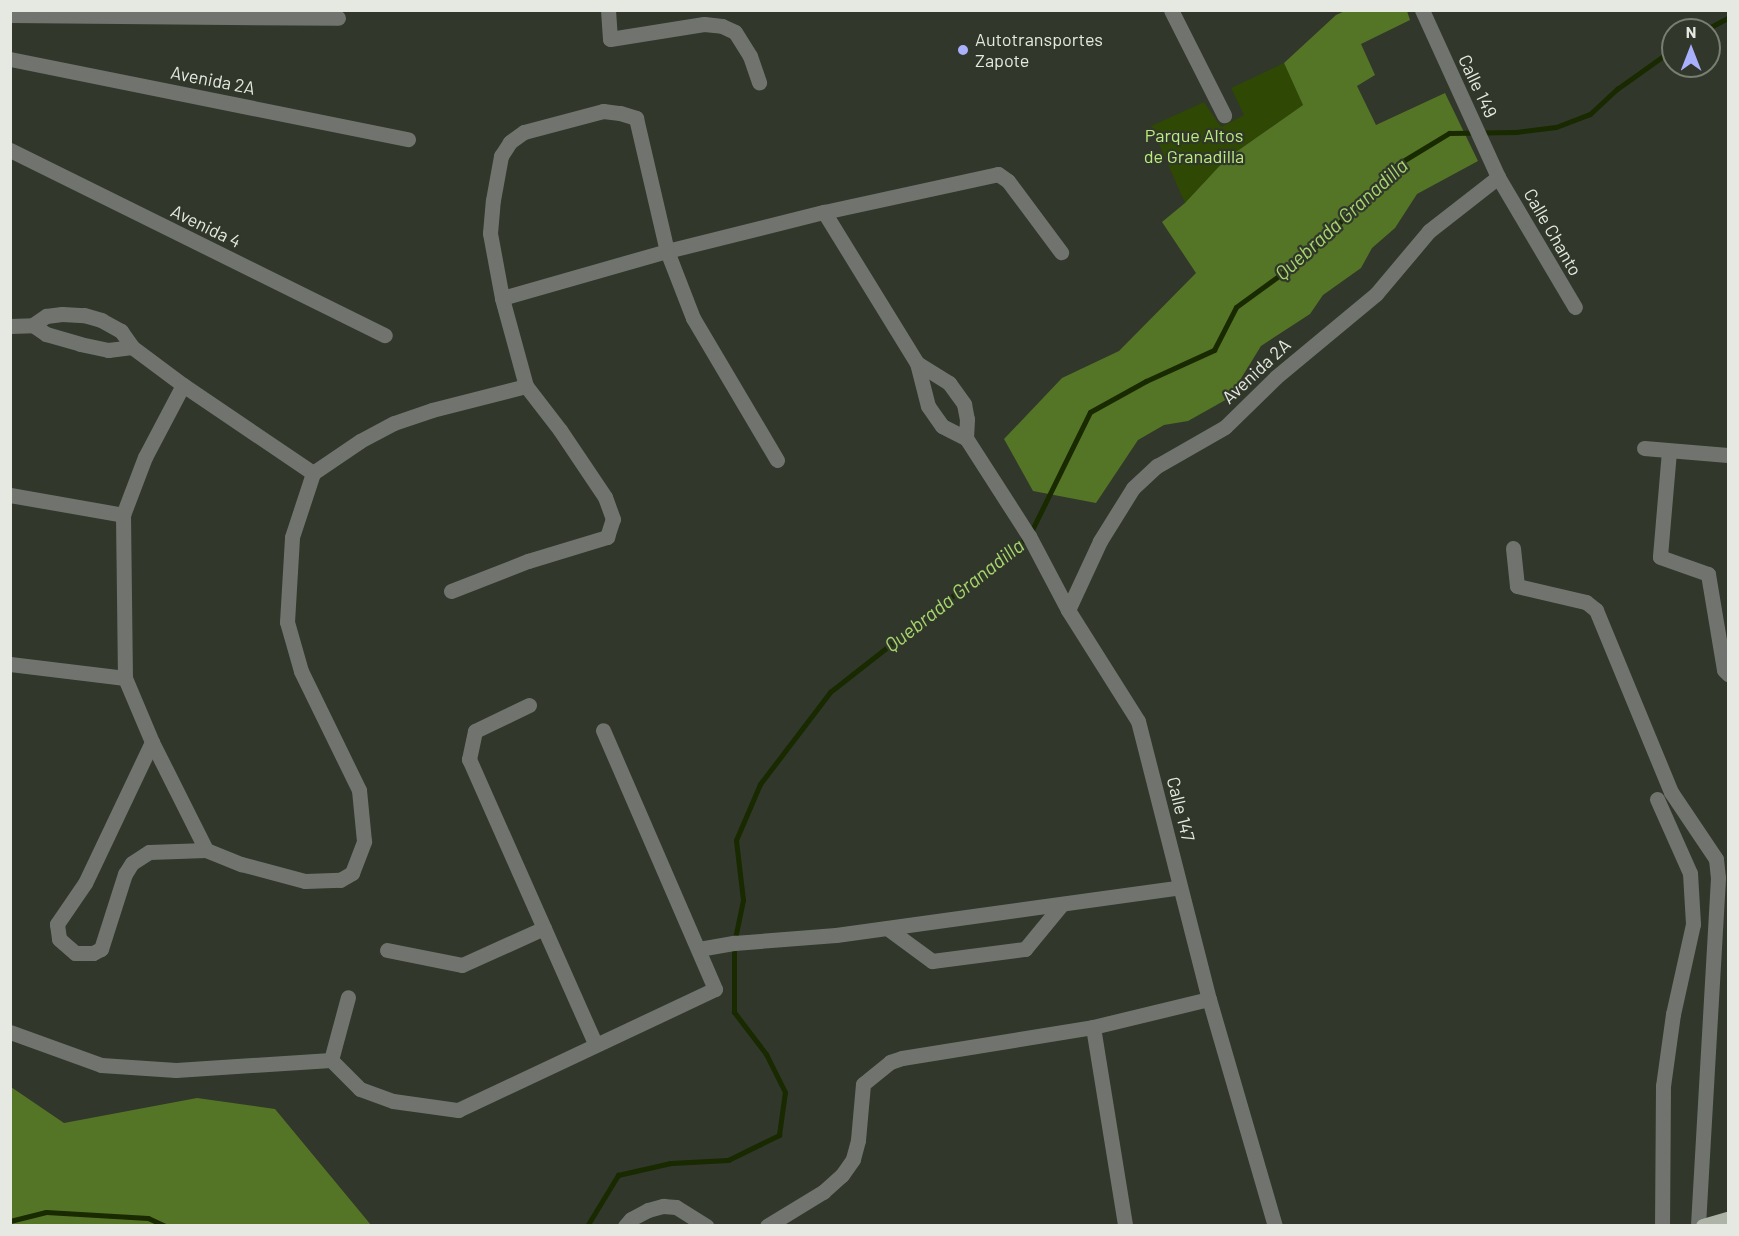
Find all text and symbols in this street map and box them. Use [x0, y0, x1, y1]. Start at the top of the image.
north arrow [1661, 18, 1721, 78]
text: N [1686, 22, 1696, 41]
place label: Autotransportes Zapote [975, 29, 1103, 72]
marker: Autotransportes Zapote [956, 43, 970, 57]
street label: Calle 149 [1454, 51, 1502, 121]
street label: Avenida 2A [169, 61, 257, 99]
park label: Parque Altos de Granadilla [1144, 125, 1244, 168]
water label: Quebrada Granadilla [1270, 153, 1412, 285]
street label: Calle Chanto [1519, 185, 1587, 279]
street label: Avenida 4 [168, 200, 244, 252]
street label: Avenida 2A [1217, 334, 1295, 408]
water label: Quebrada Granadilla [880, 533, 1028, 657]
street label: Calle 147 [1163, 775, 1199, 843]

